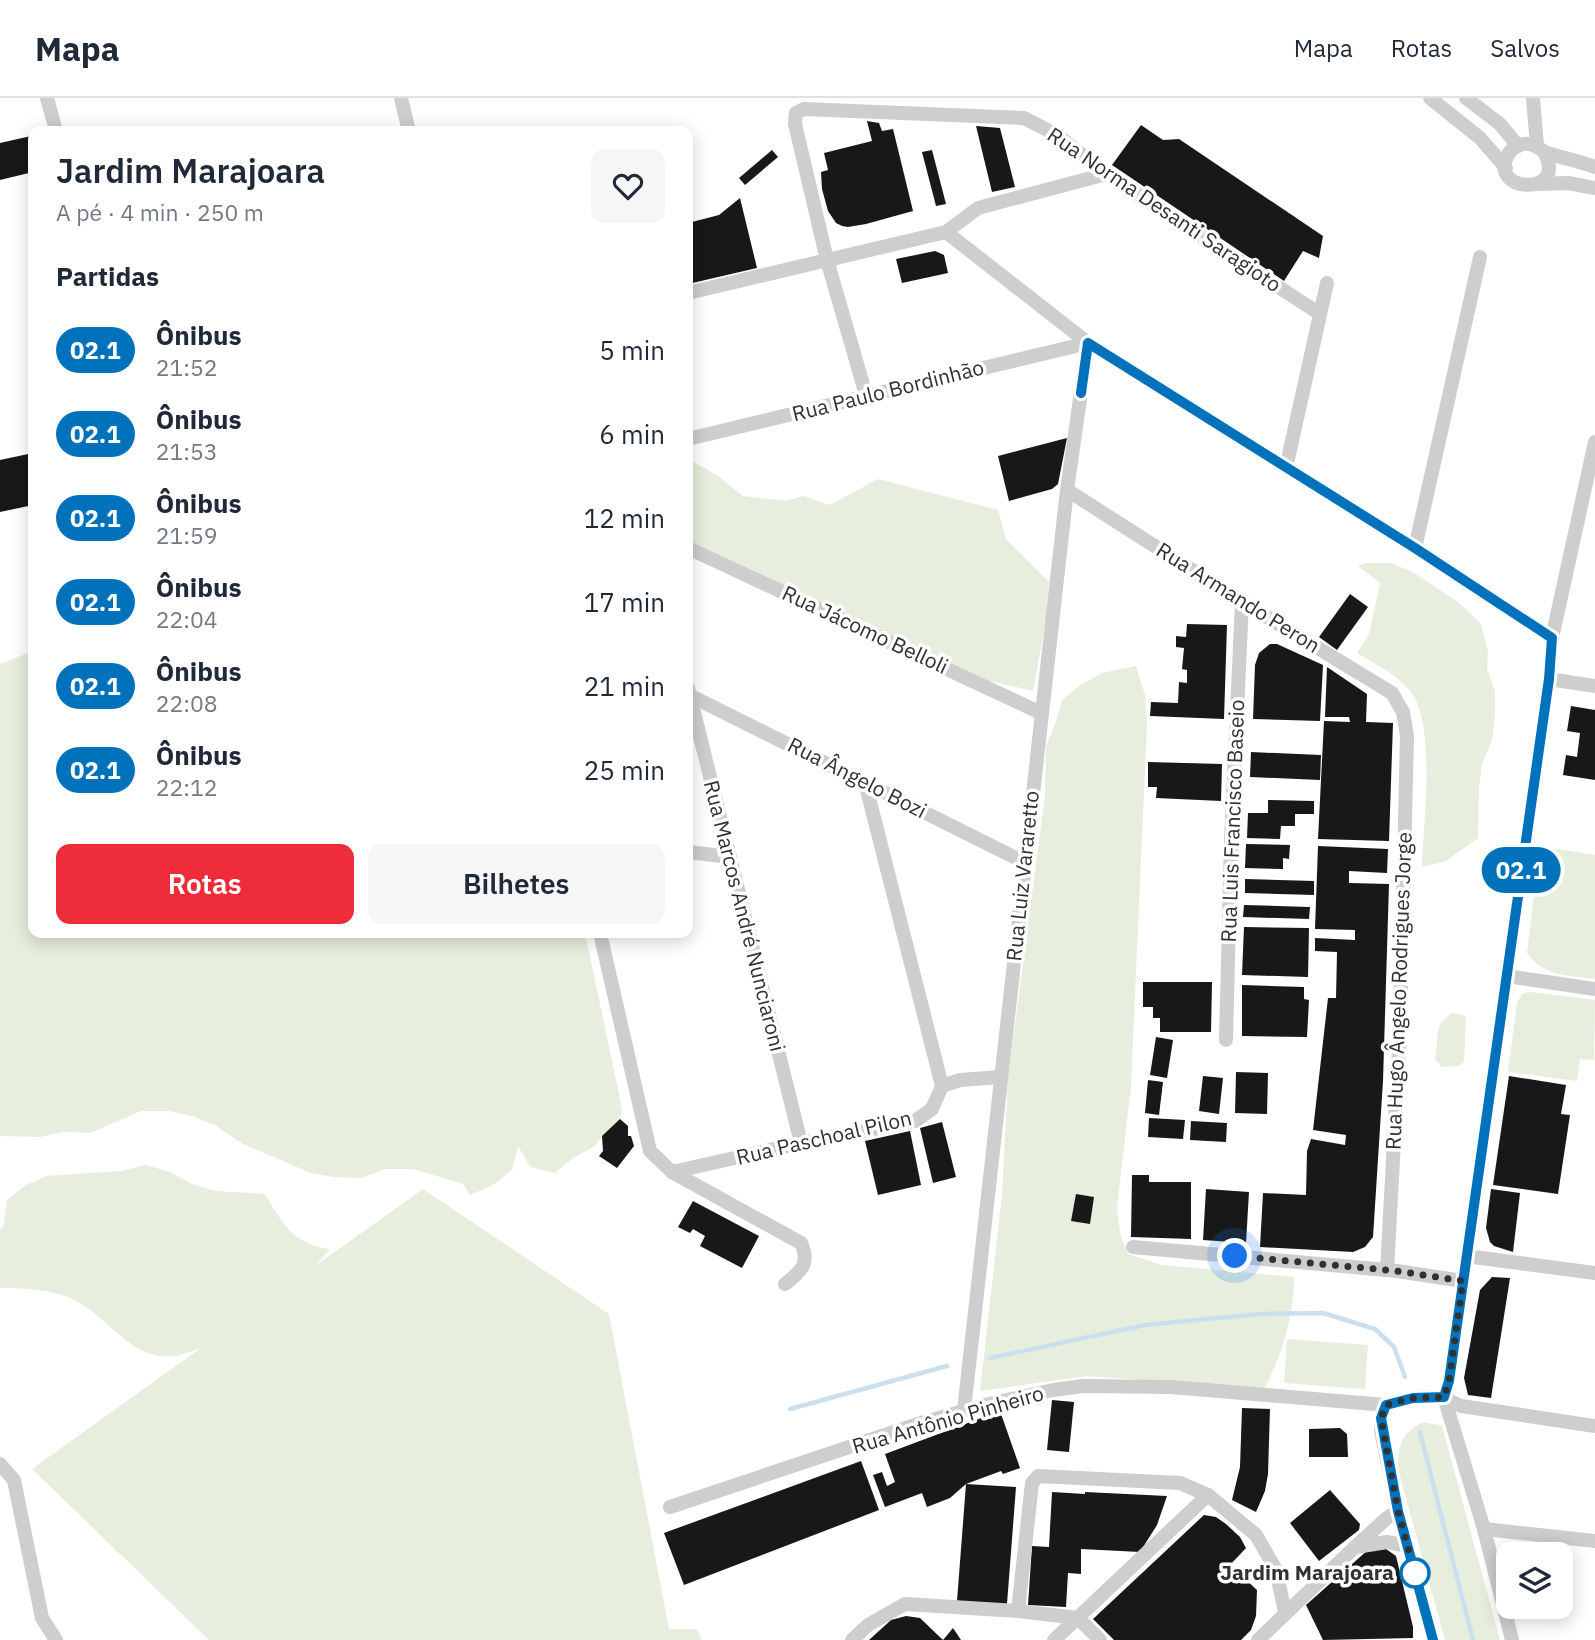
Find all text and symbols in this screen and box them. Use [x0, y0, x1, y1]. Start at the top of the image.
text: Mapa [35, 27, 120, 70]
text: Mapa [1294, 32, 1353, 64]
text: Rotas [1391, 32, 1452, 64]
text: Salvos [1490, 32, 1560, 64]
street label: Rua Norma Desanti Saragioto [1042, 120, 1287, 298]
text: Jardim Marajoara [56, 149, 325, 192]
button: heart [591, 149, 665, 223]
text: A pé · 4 min · 250 m [56, 197, 264, 227]
text: Partidas [56, 259, 159, 293]
text: Ônibus [156, 318, 242, 352]
text: 5 min [599, 333, 665, 367]
text: 02.1 [70, 334, 121, 366]
text: 21:52 [156, 352, 218, 382]
street label: Rua Paulo Bordinhão [789, 353, 987, 427]
text: Ônibus [156, 402, 242, 436]
text: 6 min [599, 417, 665, 451]
text: 02.1 [70, 418, 121, 450]
text: 21:53 [156, 436, 218, 466]
text: Ônibus [156, 486, 242, 520]
text: 12 min [584, 501, 665, 535]
text: 02.1 [70, 502, 121, 534]
text: 21:59 [156, 520, 218, 550]
street label: Rua Armando Peron [1151, 535, 1326, 659]
text: Ônibus [156, 570, 242, 604]
street label: Rua Jácomo Belloli [778, 578, 953, 680]
text: 17 min [584, 585, 665, 619]
text: 02.1 [70, 586, 121, 618]
text: 22:04 [156, 604, 218, 634]
text: Ônibus [156, 654, 242, 688]
text: 21 min [584, 669, 665, 703]
text: 02.1 [70, 670, 121, 702]
text: 22:08 [156, 688, 218, 718]
street label: Rua Luis Francisco Baseio [1214, 699, 1250, 943]
street label: Rua Ângelo Bozi [783, 730, 932, 824]
text: Ônibus [156, 738, 242, 772]
text: 25 min [584, 753, 665, 787]
text: 02.1 [70, 754, 121, 786]
text: 22:12 [156, 772, 218, 802]
street label: Rua Marcos André Nunciaroni [698, 777, 792, 1054]
street label: Rua Luiz Vararetto [999, 789, 1045, 963]
street label: Rua Hugo Ângelo Rodrigues Jorge [1378, 831, 1418, 1150]
button: Rotas [56, 844, 354, 924]
button: Bilhetes [368, 844, 665, 924]
line badge: 02.1 [1472, 847, 1570, 893]
text: 02.1 [1496, 854, 1546, 886]
street label: Rua Paschoal Pilon [733, 1103, 914, 1171]
your location [1217, 1238, 1252, 1273]
street label: Rua Antônio Pinheiro [849, 1378, 1047, 1460]
map controls [1496, 1542, 1573, 1619]
button: layers [1496, 1542, 1573, 1619]
place label: Jardim Marajoara [1220, 1558, 1394, 1586]
marker: Jardim Marajoara [1400, 1558, 1430, 1588]

